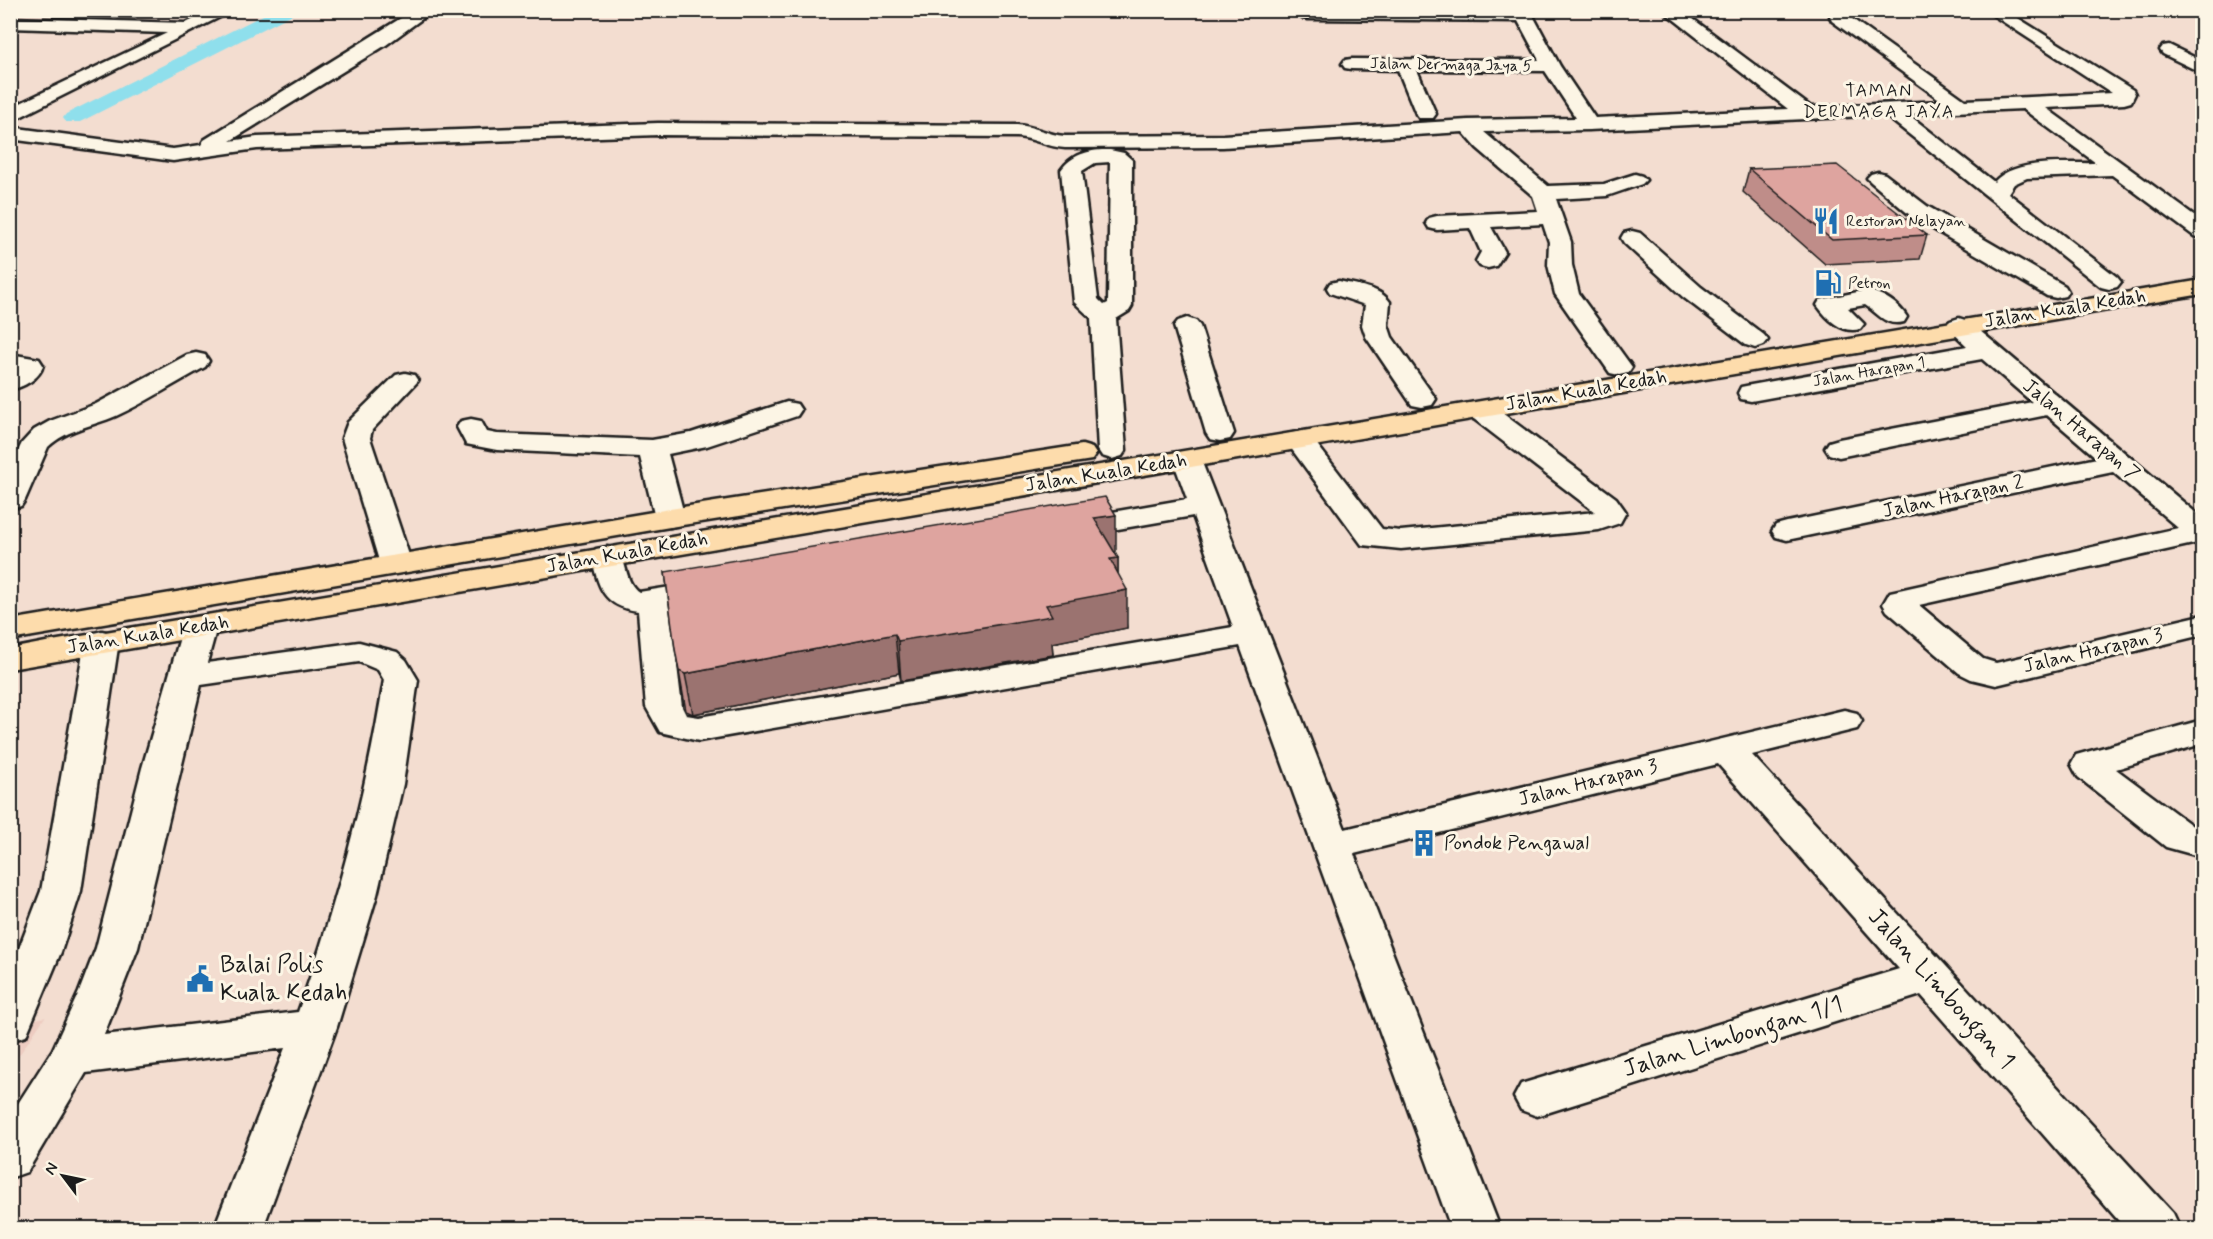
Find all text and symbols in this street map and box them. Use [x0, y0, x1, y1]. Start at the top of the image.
street label: Jalan Dermaga Jaya 5 [1370, 53, 1532, 77]
district label: TAMAN DERMAGA JAYA [1803, 79, 1955, 124]
restaurant icon: Restoran Nelayan [1811, 206, 1841, 236]
place label: Restoran Nelayan [1846, 211, 1966, 232]
fuel station icon: Petron [1813, 268, 1843, 298]
place label: Petron [1848, 273, 1891, 294]
street label: Jalan Kuala Kedah [1982, 283, 2148, 335]
street label: Jalan Harapan 1 [1811, 352, 1927, 392]
street label: Jalan Kuala Kedah [1503, 363, 1669, 419]
street label: Jalan Harapan 7 [2017, 373, 2145, 487]
street label: Jalan Kuala Kedah [1023, 447, 1189, 499]
street label: Jalan Harapan 2 [1880, 469, 2026, 525]
street label: Jalan Kuala Kedah [544, 525, 710, 581]
street label: Jalan Kuala Kedah [65, 609, 231, 661]
street label: Jalan Harapan 3 [2020, 622, 2166, 680]
street label: Jalan Harapan 3 [1516, 753, 1660, 813]
building icon: Pondok Pengawal [1409, 828, 1439, 858]
place label: Pondok Pengawal [1444, 830, 1589, 857]
street label: Jalan Limbongan 1 [1858, 902, 2022, 1078]
place label: Balai Polis Kuala Kedah [220, 950, 347, 1009]
public building icon: Balai Polis Kuala Kedah [185, 964, 215, 994]
street label: Jalan Limbongan 1/1 [1620, 989, 1847, 1088]
north arrow [33, 1146, 93, 1206]
text: N [40, 1159, 63, 1179]

